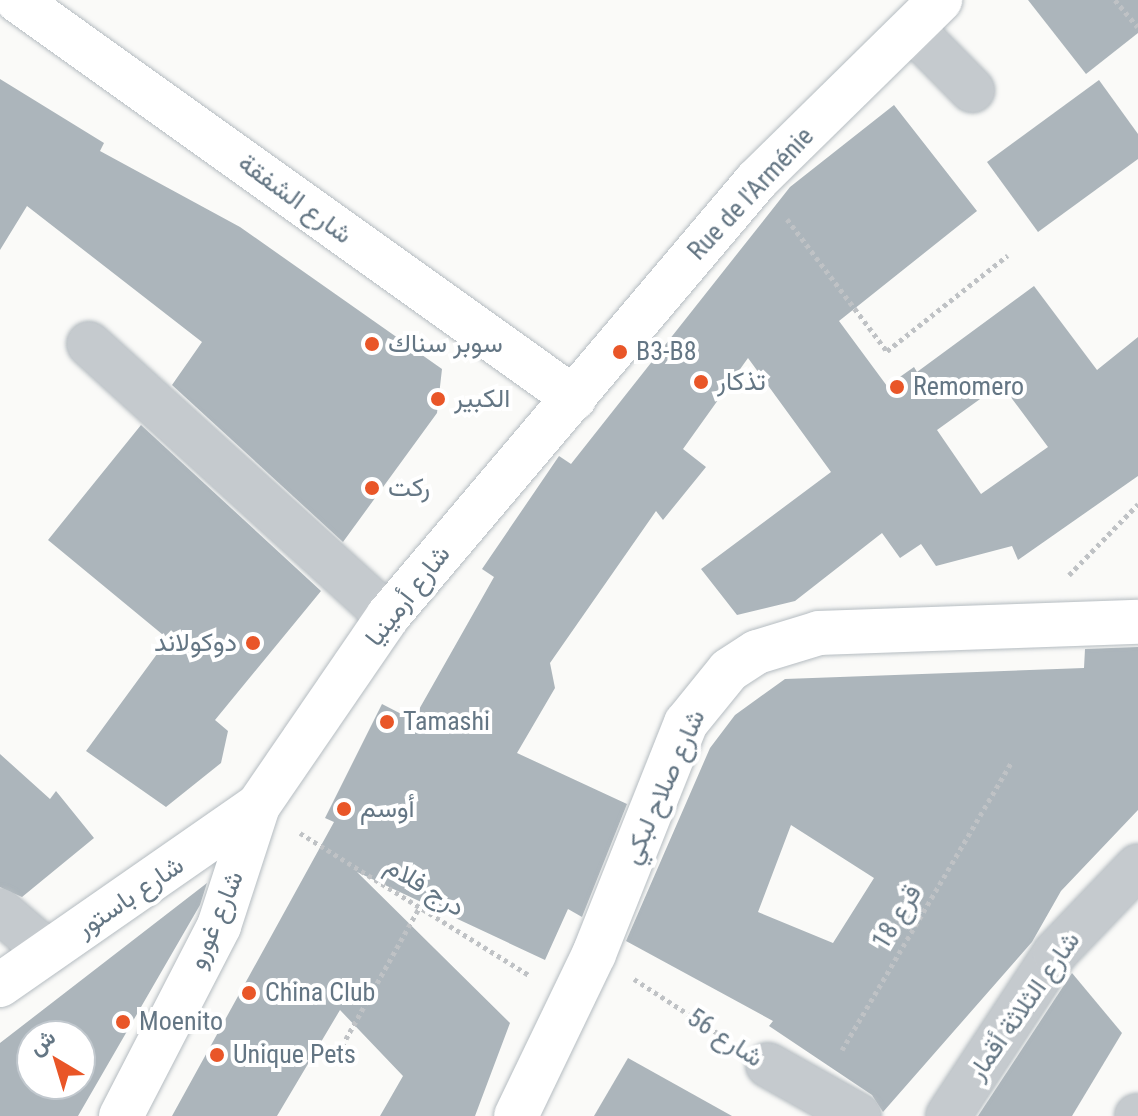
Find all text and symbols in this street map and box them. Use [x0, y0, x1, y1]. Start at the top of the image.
street label: Rue de l'Arménie [682, 121, 820, 267]
street label: شارع الشفقة [232, 147, 358, 251]
place label: سوبر سناك [388, 328, 503, 360]
marker: سوبر سناك [363, 335, 381, 353]
place label: B3-B8 [636, 336, 697, 368]
marker: B3-B8 [611, 343, 629, 361]
place label: تذكار [717, 366, 766, 398]
place label: Remomero [913, 371, 1024, 403]
marker: تذكار [692, 373, 710, 391]
marker: Remomero [888, 378, 906, 396]
place label: الكبير [454, 383, 510, 415]
marker: الكبير [429, 390, 447, 408]
place label: ركت [388, 472, 430, 504]
marker: ركت [363, 479, 381, 497]
street label: شارع أرمينيا [359, 539, 457, 653]
place label: دوكولاند [154, 627, 237, 659]
marker: دوكولاند [244, 634, 262, 652]
street label: شارع صلاح لبكي [616, 705, 712, 869]
place label: Tamashi [403, 706, 490, 738]
marker: Tamashi [378, 713, 396, 731]
place label: أوسم [360, 793, 415, 825]
marker: أوسم [335, 800, 353, 818]
street label: شارع باستور [70, 850, 190, 944]
street label: درج فلام [380, 851, 470, 923]
street label: شارع غورو [181, 866, 251, 974]
street label: قرع 18 [866, 879, 928, 955]
street label: شارع الثلاثة أقمار [961, 926, 1087, 1086]
place label: China Club [265, 977, 375, 1009]
marker: China Club [240, 984, 258, 1002]
street label: شارع 56 [681, 1002, 769, 1074]
place label: Moenito [139, 1006, 223, 1038]
marker: Moenito [114, 1013, 132, 1031]
north arrow [16, 1020, 96, 1100]
text: ش [24, 1024, 60, 1060]
place label: Unique Pets [233, 1039, 356, 1071]
marker: Unique Pets [208, 1046, 226, 1064]

